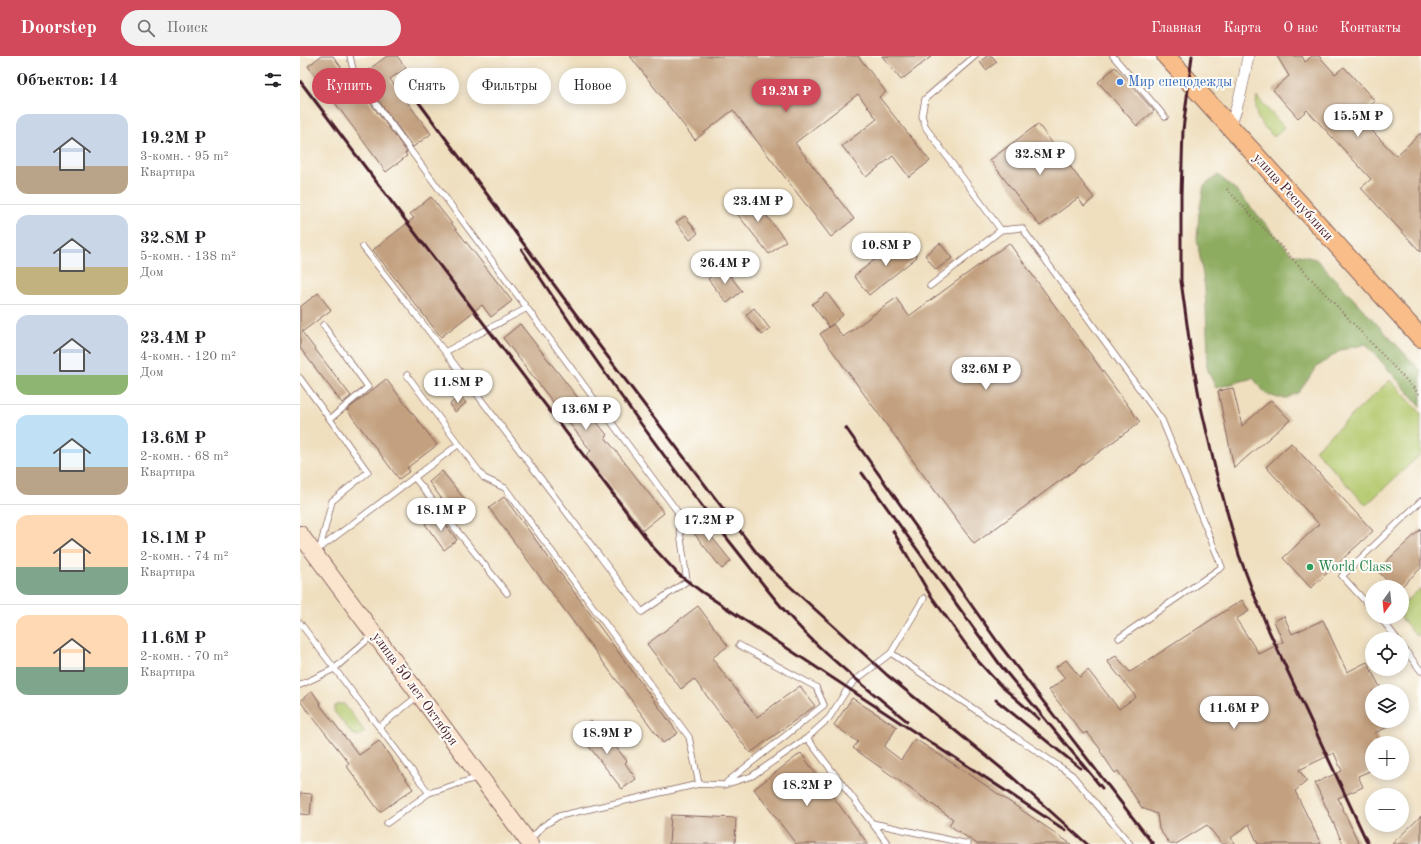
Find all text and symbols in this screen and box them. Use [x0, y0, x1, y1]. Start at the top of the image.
search box [121, 10, 401, 46]
icon: search [135, 17, 157, 39]
text: Doorstep [20, 19, 97, 38]
text: Поиск [167, 21, 208, 36]
text: Главная [1151, 21, 1201, 35]
text: Карта [1223, 21, 1261, 35]
text: О нас [1283, 21, 1318, 35]
text: Контакты [1340, 21, 1401, 35]
chip: Купить [312, 68, 386, 104]
chip: Снять [394, 68, 459, 104]
chip: Фильтры [467, 68, 551, 104]
chip: Новое [559, 68, 626, 104]
icon: filters [262, 69, 284, 91]
text: Объектов: 14 [16, 72, 118, 89]
place label: Мир спецодежды [1128, 75, 1232, 89]
marker: Мир спецодежды [1115, 77, 1125, 87]
pin: 19.2M ₽ [749, 79, 823, 113]
text: 19.2M ₽ [761, 85, 811, 98]
pin: 15.5M ₽ [1321, 104, 1395, 138]
text: 15.5M ₽ [1333, 110, 1383, 123]
icon: home [48, 130, 96, 178]
text: 19.2M ₽ [140, 130, 206, 147]
pin: 32.8M ₽ [1003, 142, 1077, 176]
text: 32.8M ₽ [1015, 148, 1065, 161]
text: 3-комн. · 95 m² [140, 150, 228, 163]
street label: улица Республики [1250, 151, 1336, 243]
text: Квартира [140, 166, 195, 179]
pin: 23.4M ₽ [721, 189, 795, 223]
text: 23.4M ₽ [733, 195, 783, 208]
text: 32.8M ₽ [140, 230, 206, 247]
icon: home [48, 231, 96, 279]
pin: 10.8M ₽ [849, 233, 923, 267]
text: 10.8M ₽ [861, 239, 911, 252]
text: 5-комн. · 138 m² [140, 250, 236, 263]
pin: 26.4M ₽ [688, 251, 762, 285]
text: 26.4M ₽ [700, 257, 750, 270]
text: Дом [140, 266, 164, 279]
text: 23.4M ₽ [140, 330, 206, 347]
icon: home [48, 331, 96, 379]
text: 4-комн. · 120 m² [140, 350, 236, 363]
pin: 32.6M ₽ [949, 357, 1023, 391]
text: 32.6M ₽ [961, 363, 1011, 376]
text: Дом [140, 366, 164, 379]
pin: 11.8M ₽ [421, 370, 495, 404]
text: 11.8M ₽ [433, 376, 483, 389]
pin: 13.6M ₽ [549, 397, 623, 431]
text: 13.6M ₽ [561, 403, 611, 416]
text: 13.6M ₽ [140, 430, 206, 447]
icon: home [48, 431, 96, 479]
text: 2-комн. · 68 m² [140, 450, 228, 463]
text: Квартира [140, 466, 195, 479]
pin: 18.1M ₽ [404, 498, 478, 532]
text: 18.1M ₽ [416, 504, 466, 517]
pin: 17.2M ₽ [672, 508, 746, 542]
text: 17.2M ₽ [684, 514, 734, 527]
text: 18.1M ₽ [140, 530, 206, 547]
icon: home [48, 531, 96, 579]
text: 2-комн. · 74 m² [140, 550, 228, 563]
place label: World Class [1318, 560, 1392, 574]
marker: World Class [1305, 562, 1315, 572]
text: Квартира [140, 566, 195, 579]
north arrow [1365, 580, 1409, 624]
map controls [1365, 580, 1409, 832]
text: 11.6M ₽ [140, 630, 206, 647]
street label: улица 50 лет Октября [369, 630, 461, 748]
icon: home [48, 631, 96, 679]
button: locate [1365, 632, 1409, 676]
text: 2-комн. · 70 m² [140, 650, 228, 663]
text: Квартира [140, 666, 195, 679]
button: layers [1365, 684, 1409, 728]
pin: 11.6M ₽ [1197, 696, 1271, 730]
text: 11.6M ₽ [1209, 702, 1259, 715]
pin: 18.9M ₽ [570, 721, 644, 755]
text: 18.9M ₽ [582, 727, 632, 740]
button: + [1365, 736, 1409, 780]
pin: 18.2M ₽ [770, 773, 844, 807]
text: 18.2M ₽ [782, 779, 832, 792]
button: − [1365, 788, 1409, 832]

